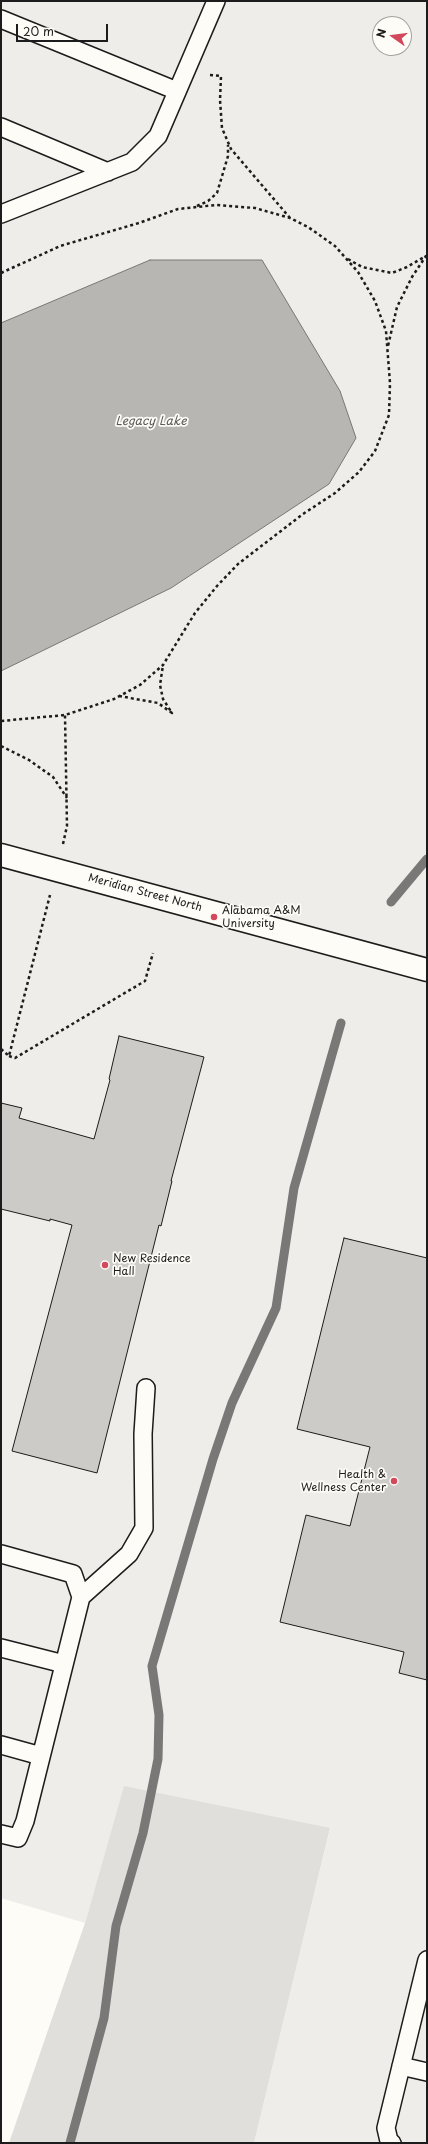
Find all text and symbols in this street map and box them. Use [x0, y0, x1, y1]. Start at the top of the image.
scale bar [18, 16, 110, 42]
north arrow [372, 16, 412, 56]
text: 20 m [23, 22, 54, 40]
text: N [372, 27, 390, 40]
water label: Legacy Lake [115, 415, 187, 429]
street label: Meridian Street North [87, 871, 203, 915]
place label: Alabama A&M University [222, 904, 301, 930]
marker: Alabama A&M University [209, 912, 219, 922]
place label: New Residence Hall [113, 1252, 191, 1278]
marker: New Residence Hall [100, 1260, 110, 1270]
place label: Health & Wellness Center [301, 1468, 386, 1494]
marker: Health & Wellness Center [389, 1476, 399, 1486]

